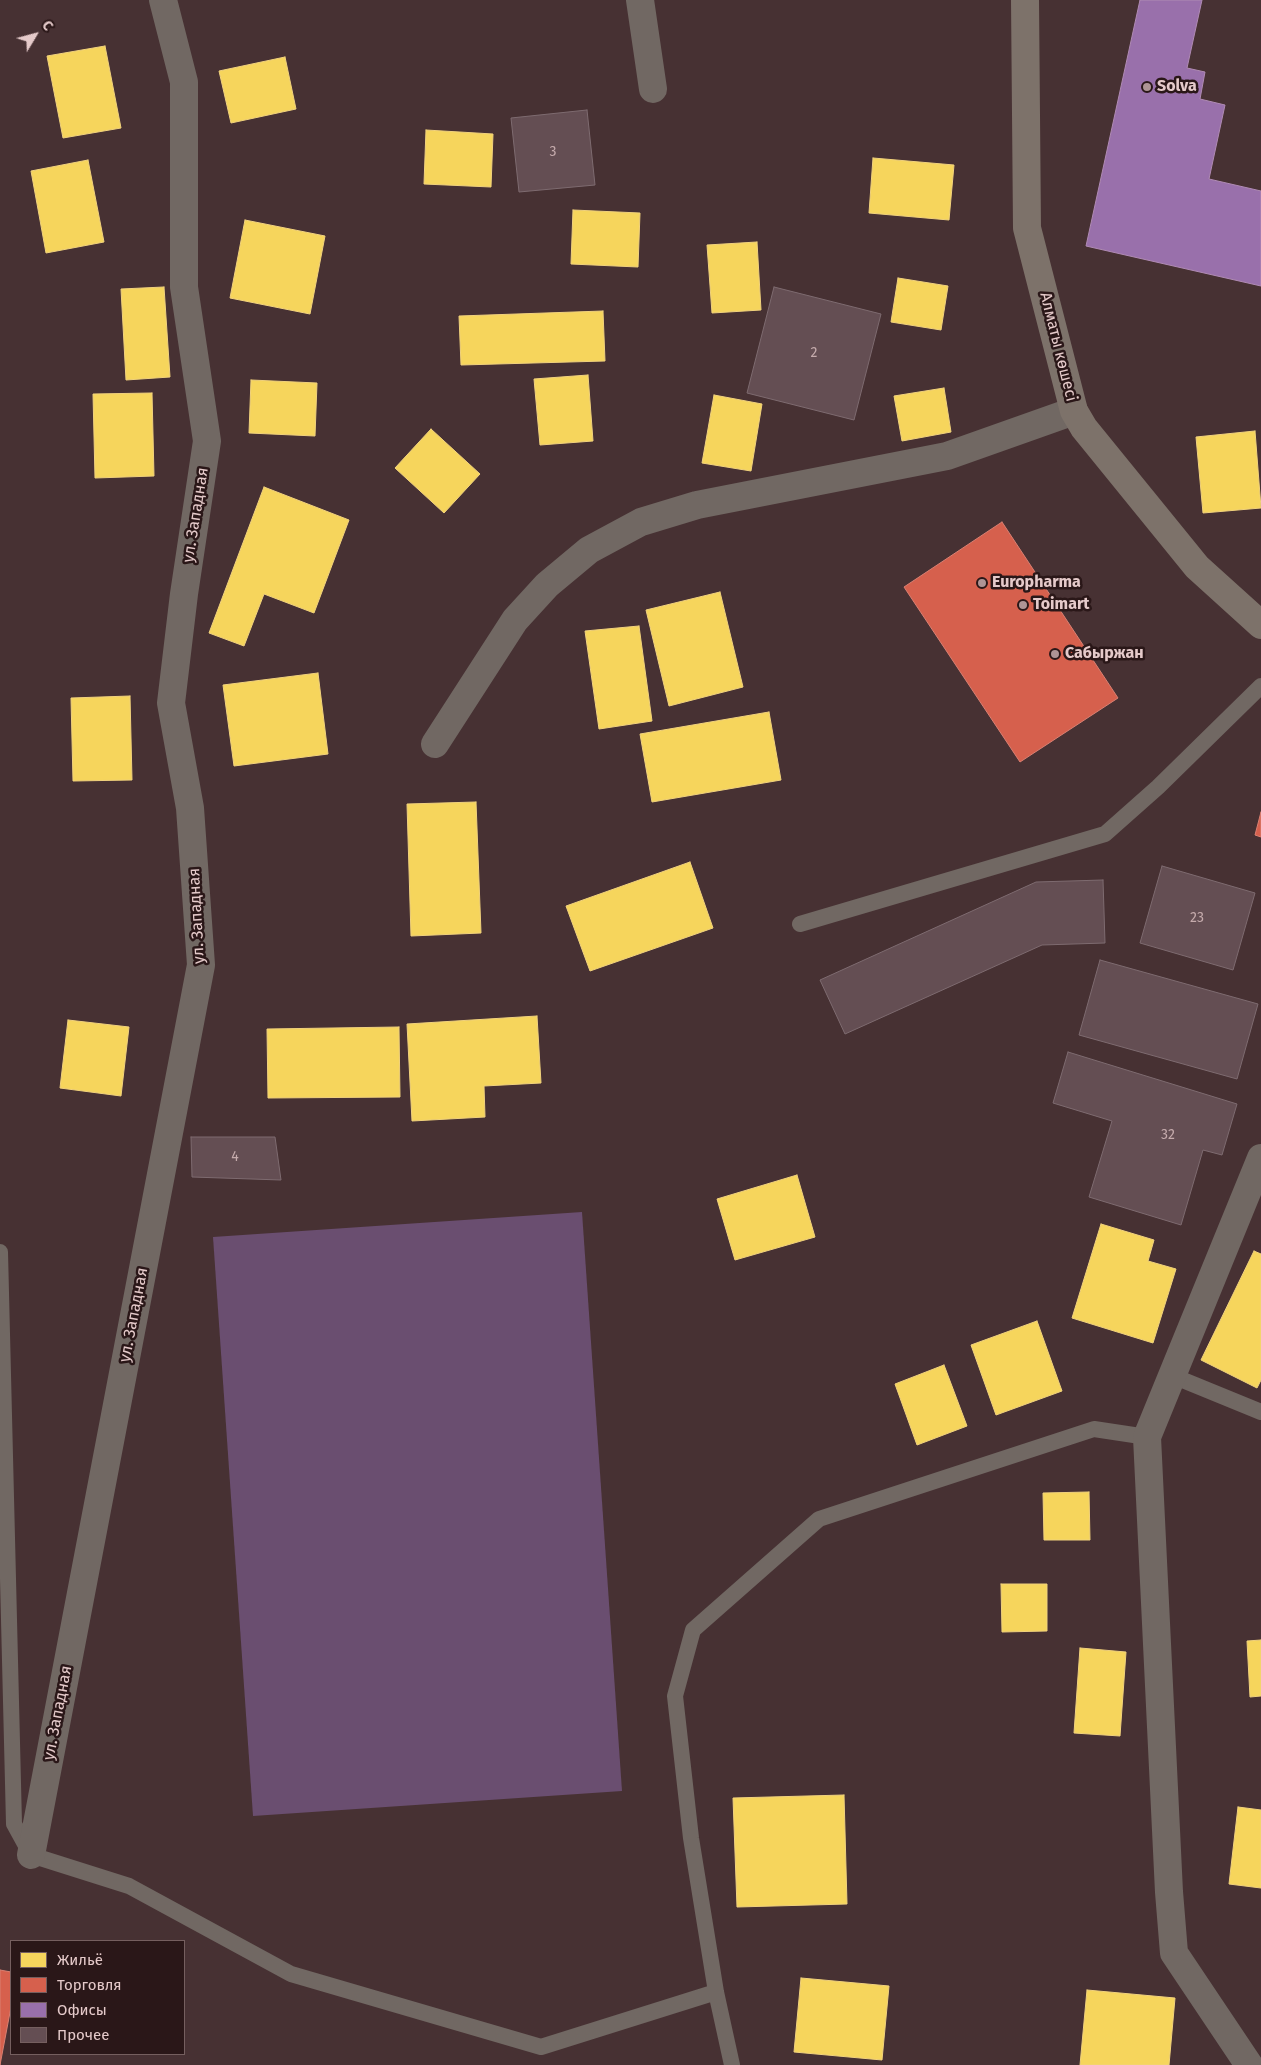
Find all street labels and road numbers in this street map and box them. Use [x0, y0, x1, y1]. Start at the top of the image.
street label: Алматы көшесі [1035, 290, 1081, 404]
street label: ул. Западная [179, 466, 213, 564]
street label: ул. Западная [185, 868, 209, 964]
street label: ул. Западная [115, 1266, 153, 1364]
street label: ул. Западная [39, 1664, 77, 1762]

